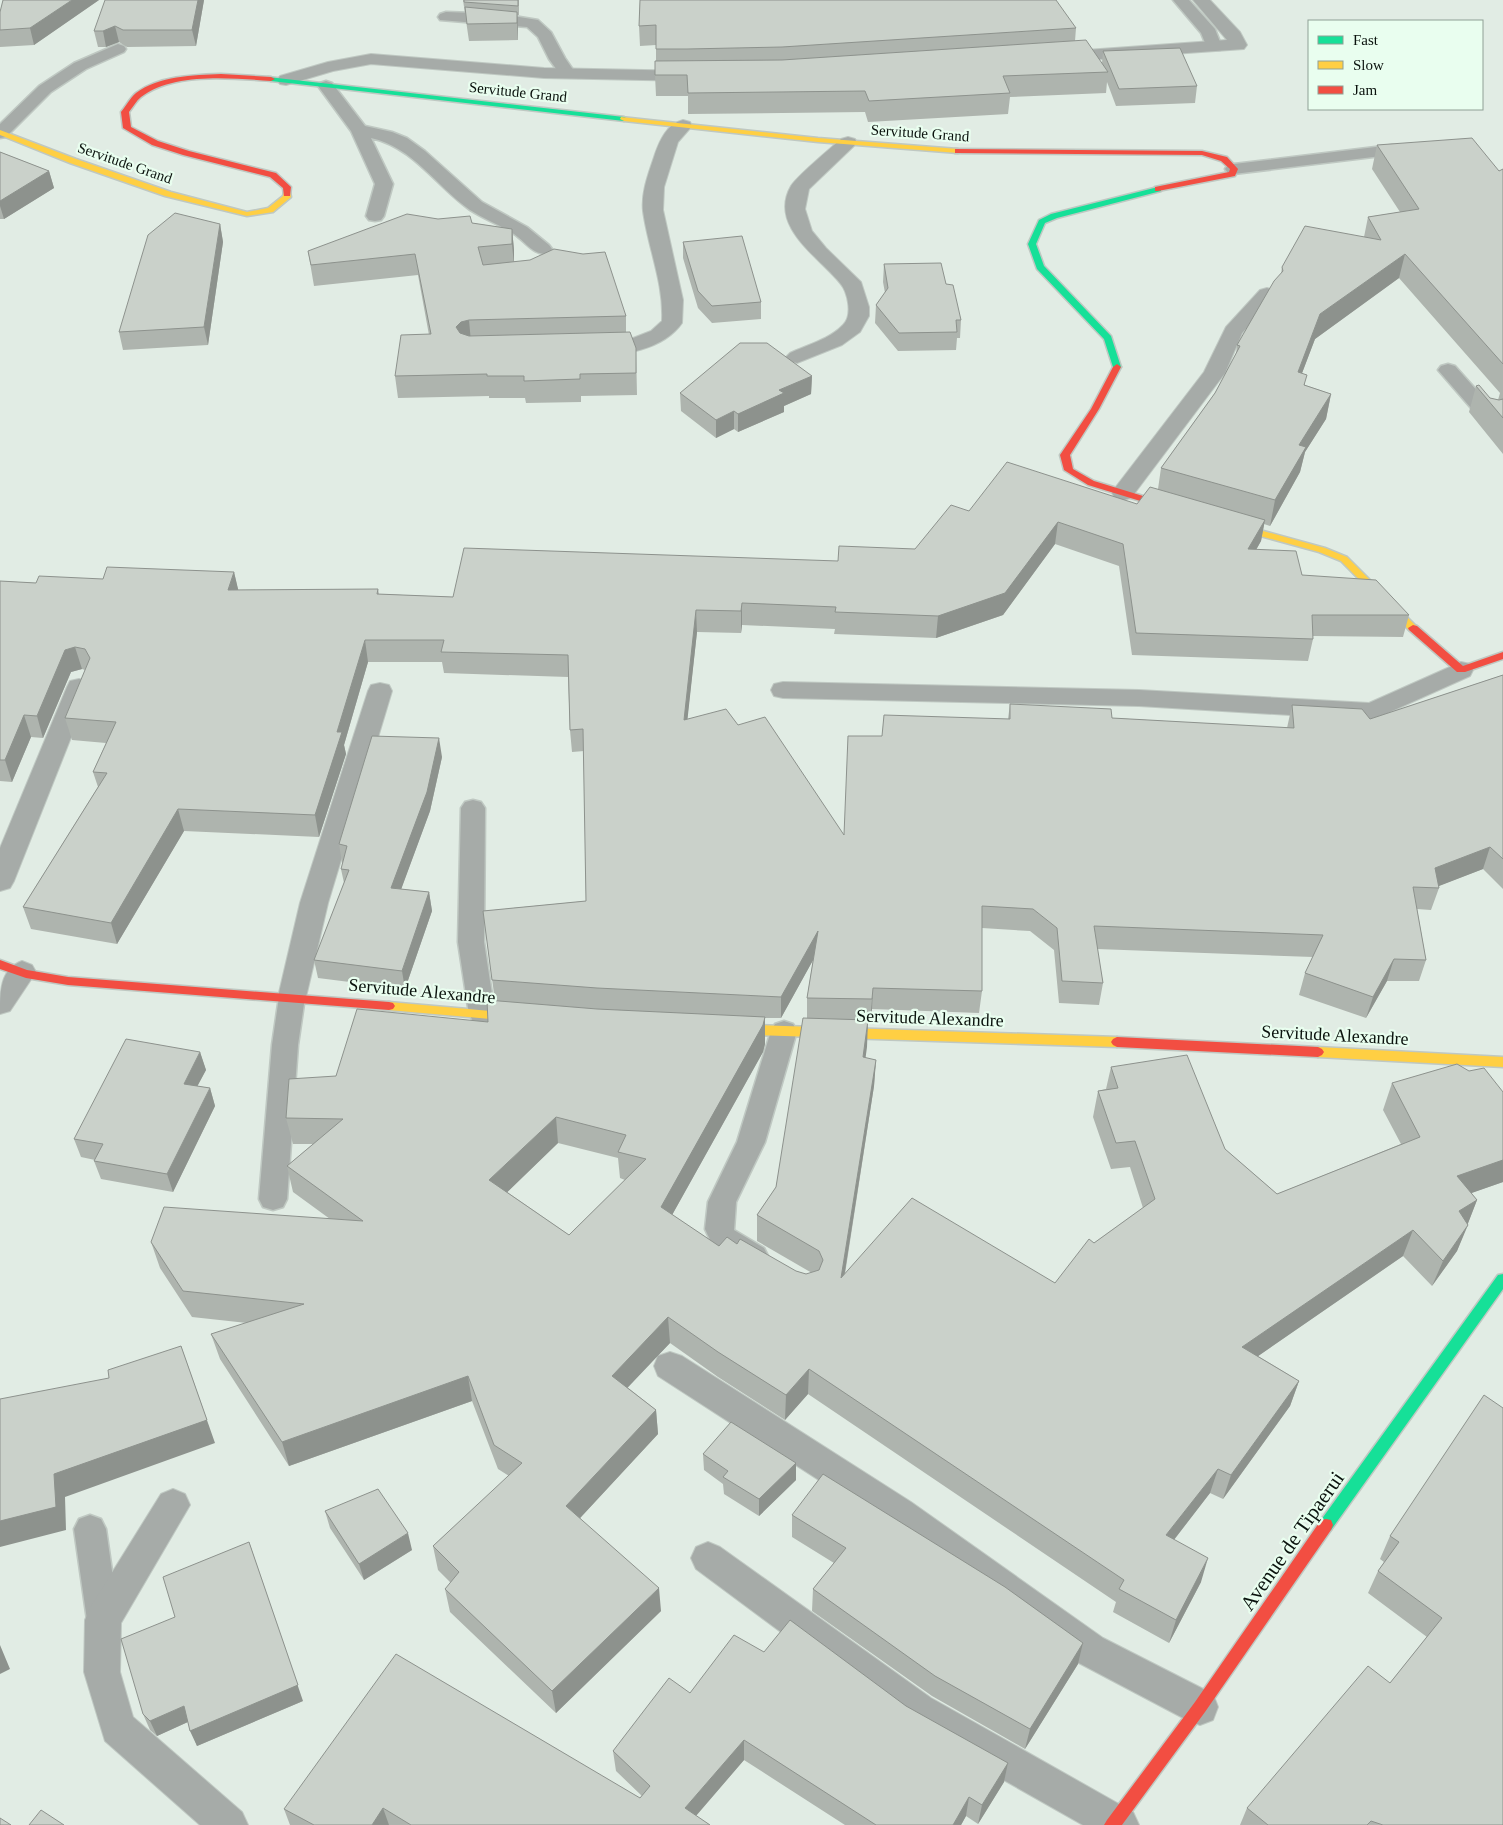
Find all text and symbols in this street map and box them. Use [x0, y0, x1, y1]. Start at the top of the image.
legend [1308, 20, 1483, 110]
text: Fast [1353, 32, 1379, 48]
text: Slow [1353, 57, 1384, 73]
street label: Servitude Grand [468, 79, 568, 105]
text: Jam [1353, 82, 1377, 98]
street label: Servitude Grand [870, 122, 970, 144]
street label: Servitude Grand [76, 139, 175, 187]
street label: Servitude Alexandre [348, 975, 496, 1007]
street label: Servitude Alexandre [856, 1005, 1004, 1031]
street label: Servitude Alexandre [1261, 1021, 1409, 1049]
street label: Avenue de Tipaerui [1235, 1467, 1349, 1615]

